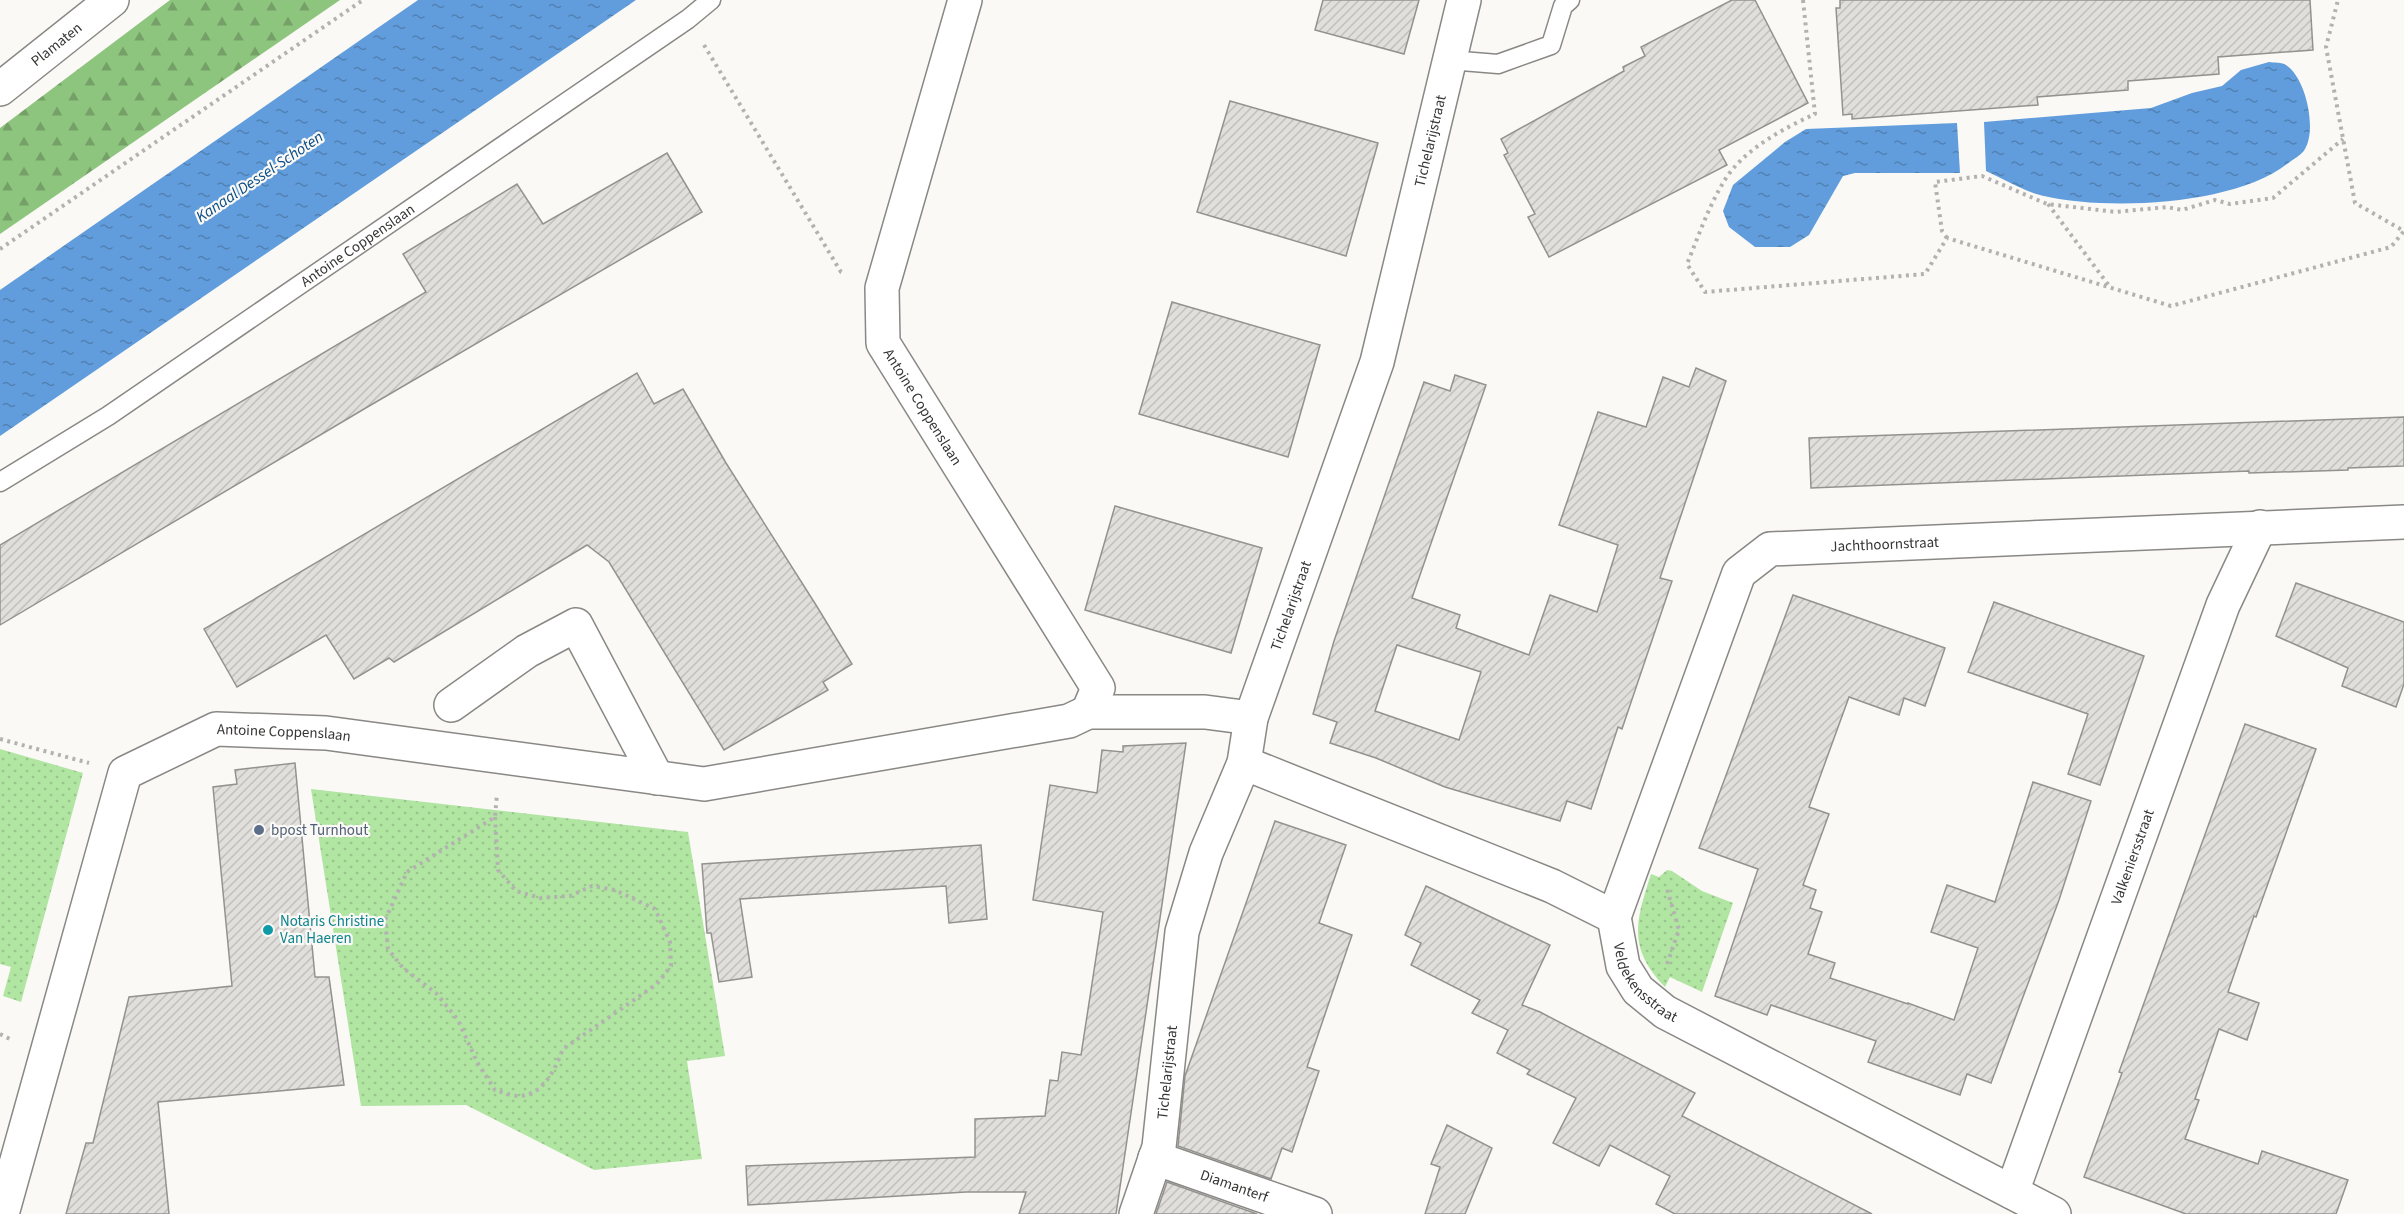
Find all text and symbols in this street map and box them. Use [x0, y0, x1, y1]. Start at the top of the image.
street label: Plamaten [27, 18, 87, 72]
street label: Tichelarijstraat [1409, 93, 1452, 189]
water label: Kanaal Dessel-Schoten [192, 126, 328, 228]
street label: Antoine Coppenslaan [297, 199, 419, 292]
street label: Antoine Coppenslaan [878, 345, 967, 470]
street label: Jachthoornstraat [1830, 532, 1939, 557]
street label: Tichelarijstraat [1266, 558, 1317, 654]
street label: Antoine Coppenslaan [217, 719, 352, 747]
street label: Valkeniersstraat [2106, 806, 2160, 908]
place label: bpost Turnhout [271, 820, 368, 841]
marker: bpost Turnhout [252, 823, 266, 837]
place label: Notaris Christine Van Haeren [280, 911, 384, 949]
marker: Notaris Christine Van Haeren [261, 923, 275, 937]
street label: Veldekensstraat [1608, 941, 1681, 1028]
street label: Tichelarijstraat [1152, 1024, 1183, 1120]
street label: Diamanterf [1197, 1165, 1272, 1208]

